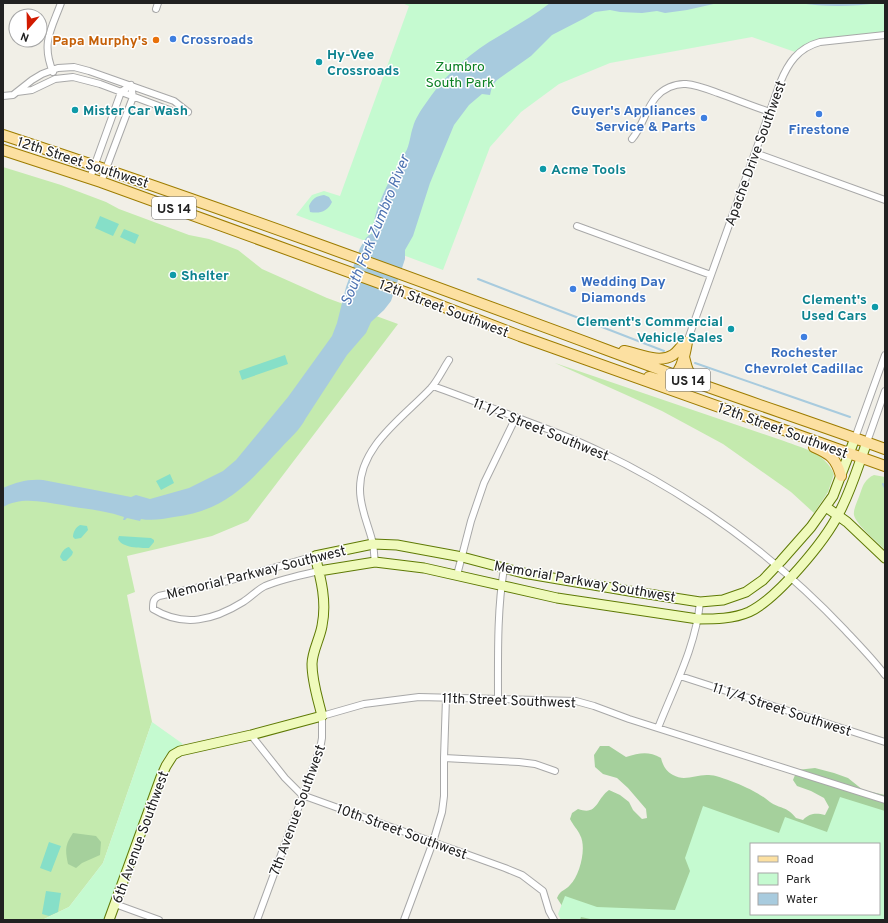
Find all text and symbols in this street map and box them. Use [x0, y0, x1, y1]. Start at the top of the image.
north arrow [8, 8, 48, 48]
text: N [19, 29, 31, 44]
place label: Crossroads [181, 32, 253, 49]
place label: Papa Murphy's [52, 33, 148, 50]
marker: Crossroads [168, 34, 178, 44]
marker: Papa Murphy's [151, 35, 161, 45]
place label: Hy-Vee Crossroads [327, 47, 399, 80]
marker: Hy-Vee Crossroads [314, 57, 324, 67]
park label: Zumbro South Park [426, 59, 494, 92]
street label: Apache Drive Southwest [722, 79, 791, 228]
place label: Mister Car Wash [83, 103, 188, 120]
place label: Guyer's Appliances Service & Parts [571, 103, 696, 136]
marker: Mister Car Wash [70, 105, 80, 115]
marker: Firestone [814, 109, 824, 119]
marker: Guyer's Appliances Service & Parts [699, 113, 709, 123]
place label: Firestone [788, 122, 850, 139]
street label: 12th Street Southwest [15, 134, 150, 193]
water label: South Fork Zumbro River [337, 151, 416, 309]
place label: Acme Tools [551, 162, 626, 179]
marker: Acme Tools [538, 164, 548, 174]
road number: US 14 [152, 197, 196, 219]
place label: Shelter [181, 268, 229, 285]
marker: Shelter [168, 270, 178, 280]
place label: Wedding Day Diamonds [581, 274, 666, 307]
street label: 12th Street Southwest [376, 277, 511, 342]
marker: Wedding Day Diamonds [568, 284, 578, 294]
place label: Clement's Used Cars [801, 292, 867, 325]
marker: Clement's Used Cars [870, 302, 880, 312]
place label: Clement's Commercial Vehicle Sales [576, 314, 723, 347]
marker: Clement's Commercial Vehicle Sales [726, 324, 736, 334]
marker: Rochester Chevrolet Cadillac [799, 332, 809, 342]
place label: Rochester Chevrolet Cadillac [744, 345, 864, 378]
road number: US 14 [666, 369, 710, 391]
street label: 11 1/2 Street Southwest [470, 395, 611, 465]
street label: 12th Street Southwest [715, 400, 850, 463]
street label: Memorial Parkway Southwest [165, 543, 348, 604]
street label: Memorial Parkway Southwest [493, 558, 677, 607]
street label: 11 1/4 Street Southwest [710, 680, 853, 741]
street label: 11th Street Southwest [442, 691, 576, 712]
street label: 7th Avenue Southwest [267, 743, 330, 878]
street label: 6th Avenue Southwest [110, 769, 173, 906]
street label: 10th Street Southwest [334, 801, 469, 864]
legend [750, 843, 880, 915]
text: Road [786, 852, 814, 868]
text: Park [786, 872, 811, 888]
text: Water [786, 892, 818, 908]

